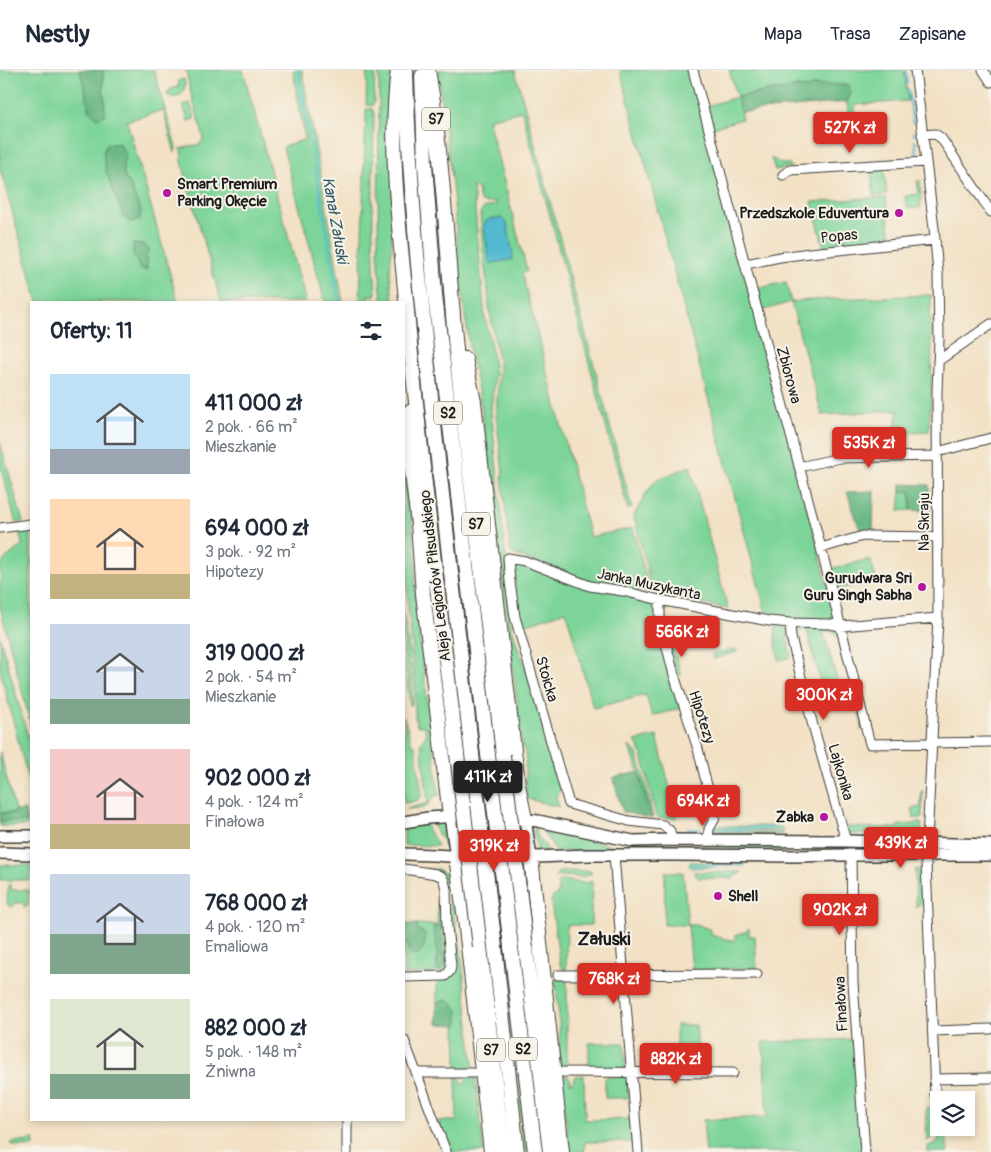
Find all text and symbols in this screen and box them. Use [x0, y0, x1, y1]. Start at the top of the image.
text: Nestly [25, 20, 89, 49]
text: Mapa [764, 23, 802, 46]
text: Trasa [830, 23, 871, 46]
text: Zapisane [899, 23, 966, 46]
road number: S7 [422, 108, 450, 131]
pin: 527K zł [804, 112, 896, 154]
text: 527K zł [824, 118, 876, 138]
place label: Smart Premium Parking Okęcie [177, 175, 277, 211]
water label: Kanał Załuski [318, 175, 353, 267]
marker: Smart Premium Parking Okęcie [161, 187, 173, 199]
place label: Przedszkole Eduventura [739, 204, 889, 223]
marker: Przedszkole Eduventura [893, 207, 905, 219]
street label: Popas [820, 225, 859, 248]
icon: filters [357, 317, 385, 345]
text: Oferty: 11 [50, 318, 132, 345]
street label: Zbiorowa [772, 344, 805, 406]
text: 411 000 zł [205, 390, 302, 417]
icon: home [90, 394, 150, 454]
road number: S2 [434, 402, 462, 424]
text: 2 pok. · 66 m² [205, 417, 298, 437]
pin: 535K zł [823, 426, 915, 469]
text: 535K zł [843, 433, 895, 453]
text: Mieszkanie [205, 437, 276, 457]
street label: Aleja Legionów Piłsudskiego [416, 489, 455, 663]
street label: Na Skraju [915, 493, 934, 551]
road number: S7 [462, 512, 490, 536]
text: 694 000 zł [205, 515, 309, 542]
icon: home [90, 519, 150, 579]
text: 3 pok. · 92 m² [205, 542, 296, 562]
text: Hipotezy [205, 562, 264, 582]
street label: Janka Muzykanta [595, 564, 702, 605]
place label: Gurudwara Sri Guru Singh Sabha [804, 569, 912, 605]
marker: Gurudwara Sri Guru Singh Sabha [916, 581, 928, 593]
pin: 566K zł [636, 616, 728, 658]
text: 566K zł [656, 622, 708, 642]
text: 319 000 zł [205, 640, 304, 667]
icon: home [90, 644, 150, 704]
street label: Stoicka [531, 654, 562, 704]
text: 2 pok. · 54 m² [205, 667, 297, 687]
pin: 300K zł [778, 678, 870, 721]
text: 300K zł [796, 685, 852, 705]
text: Mieszkanie [205, 687, 276, 707]
street label: Hipotezy [684, 688, 719, 747]
street label: Lajkonika [823, 742, 858, 803]
pin: 411K zł [442, 760, 534, 803]
text: 902 000 zł [205, 765, 310, 792]
text: 411K zł [464, 767, 512, 787]
icon: home [90, 769, 150, 829]
pin: 694K zł [657, 784, 749, 827]
text: 694K zł [677, 791, 729, 811]
text: 4 pok. · 124 m² [205, 792, 304, 812]
place label: Żabka [776, 808, 814, 827]
marker: Żabka [818, 811, 830, 823]
text: Finałowa [205, 812, 264, 832]
pin: 439K zł [855, 826, 947, 869]
pin: 319K zł [448, 830, 540, 872]
text: 439K zł [875, 833, 927, 853]
text: 319K zł [470, 836, 518, 856]
place label: Shell [728, 887, 758, 906]
text: 768 000 zł [205, 890, 307, 917]
marker: Shell [712, 890, 724, 902]
icon: home [90, 894, 150, 954]
pin: 902K zł [794, 894, 886, 936]
text: 902K zł [813, 900, 867, 920]
text: 4 pok. · 120 m² [205, 917, 305, 937]
district label: Załuski [578, 928, 630, 951]
text: Emaliowa [205, 937, 268, 957]
pin: 768K zł [568, 962, 660, 1005]
text: 768K zł [588, 969, 640, 989]
street label: Finałowa [831, 976, 852, 1032]
text: 882 000 zł [205, 1015, 306, 1042]
icon: home [90, 1019, 150, 1079]
road number: S7 [477, 1038, 505, 1062]
road number: S2 [509, 1038, 537, 1061]
text: 5 pok. · 148 m² [205, 1042, 302, 1062]
pin: 882K zł [630, 1042, 722, 1085]
text: 882K zł [651, 1049, 701, 1069]
text: Żniwna [205, 1062, 256, 1082]
map controls [930, 1091, 975, 1136]
button: layers [930, 1091, 975, 1136]

